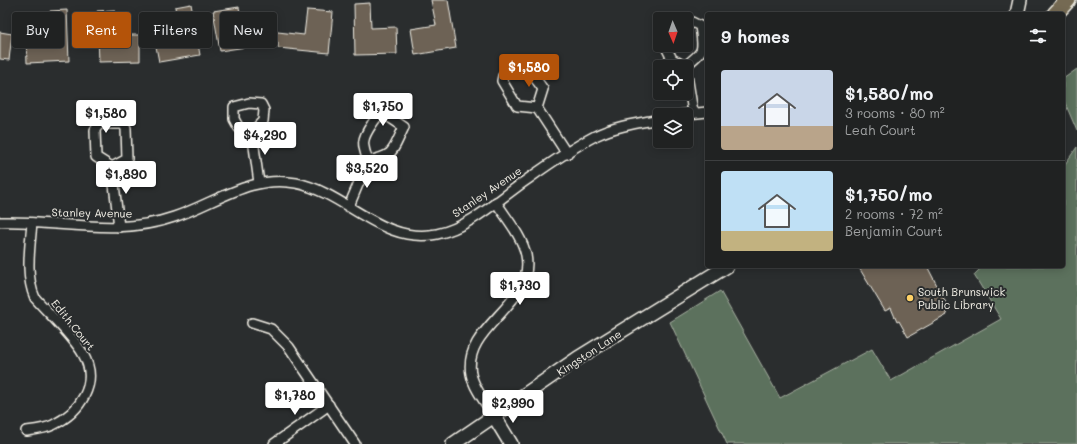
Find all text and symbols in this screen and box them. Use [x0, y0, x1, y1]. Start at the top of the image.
chip: Buy [12, 12, 64, 48]
chip: Rent [72, 12, 131, 48]
chip: Filters [139, 12, 212, 48]
chip: New [220, 12, 277, 48]
north arrow [653, 12, 693, 52]
map controls [653, 12, 693, 148]
text: 9 homes [721, 25, 790, 47]
icon: filters [1027, 25, 1049, 47]
pin: $1,580 [496, 54, 562, 88]
text: $1,580 [508, 58, 550, 75]
button: locate [653, 60, 693, 100]
text: $1,580/mo [845, 82, 933, 104]
icon: home [753, 86, 801, 134]
pin: $1,750 [350, 93, 416, 127]
text: $1,750 [363, 97, 403, 114]
pin: $1,580 [73, 100, 139, 134]
text: $1,580 [85, 104, 127, 121]
text: 3 rooms · 80 m² [845, 104, 945, 121]
button: layers [653, 108, 693, 148]
text: Leah Court [845, 121, 916, 138]
pin: $4,290 [232, 122, 298, 156]
text: $4,290 [243, 126, 287, 143]
pin: $3,520 [334, 155, 400, 189]
text: $3,520 [345, 159, 389, 176]
pin: $1,890 [93, 161, 159, 195]
street label: Stanley Avenue [449, 163, 525, 220]
text: $1,890 [105, 165, 147, 182]
text: $1,750/mo [845, 183, 932, 205]
icon: home [753, 187, 801, 235]
street label: Stanley Avenue [51, 204, 133, 221]
text: 2 rooms · 72 m² [845, 205, 943, 222]
text: Benjamin Court [845, 222, 943, 239]
pin: $1,730 [487, 272, 553, 306]
text: $1,730 [499, 276, 541, 293]
place label: South Brunswick Public Library [918, 284, 1005, 312]
marker: South Brunswick Public Library [905, 293, 915, 303]
street label: Edith Court [48, 296, 99, 354]
street label: Kingston Lane [553, 326, 624, 379]
pin: $1,780 [262, 382, 328, 416]
text: $1,780 [274, 386, 316, 403]
pin: $2,990 [480, 390, 546, 424]
text: $2,990 [491, 394, 535, 411]

